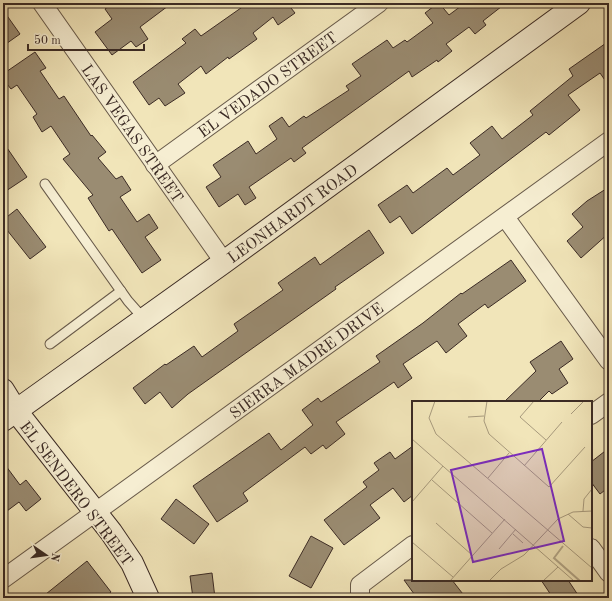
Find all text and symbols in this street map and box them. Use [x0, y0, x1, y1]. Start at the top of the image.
scale bar [28, 26, 144, 52]
street label: EL VEDADO STREET [196, 30, 341, 141]
text: 50 m [34, 34, 61, 47]
street label: LAS VEGAS STREET [78, 62, 185, 206]
street label: LEONHARDT ROAD [225, 162, 361, 267]
street label: SIERRA MADRE DRIVE [227, 301, 387, 423]
inset map [412, 401, 592, 581]
street label: EL SENDERO STREET [16, 417, 138, 569]
north arrow [26, 535, 66, 575]

